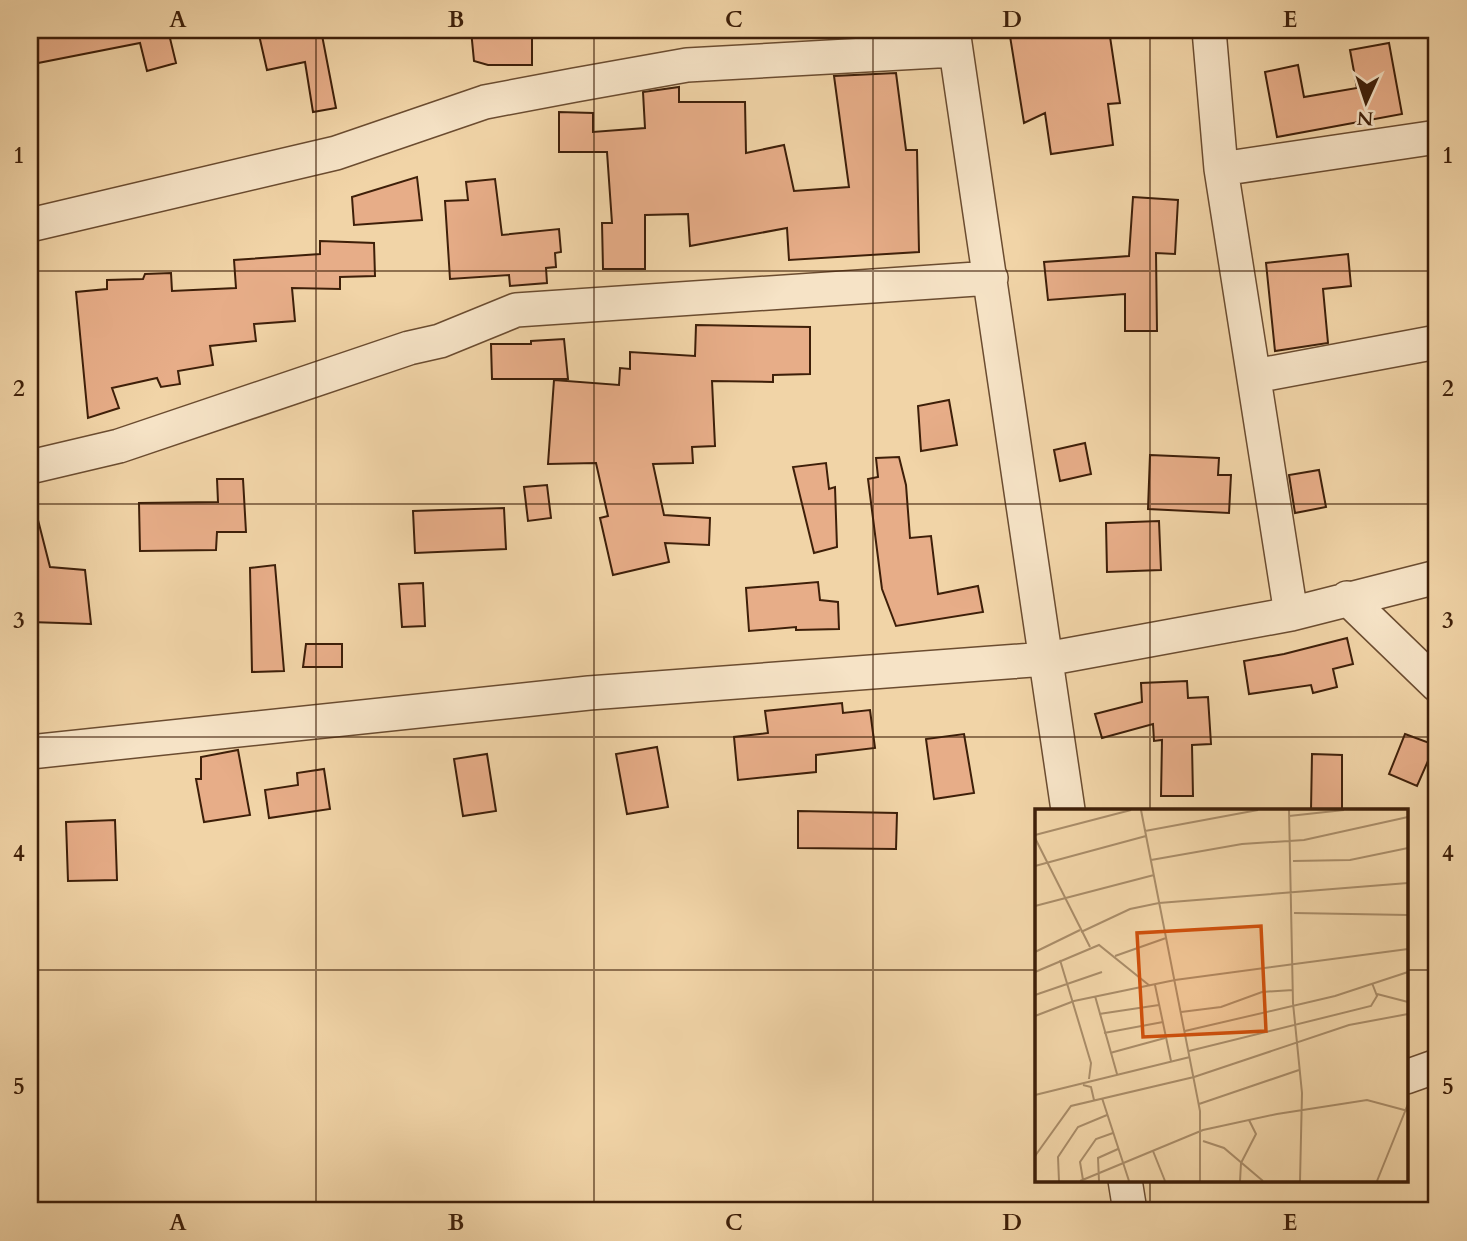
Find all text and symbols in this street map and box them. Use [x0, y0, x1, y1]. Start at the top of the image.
text: A [169, 4, 187, 35]
text: B [448, 4, 464, 35]
text: C [725, 4, 743, 35]
text: D [1002, 4, 1022, 35]
text: E [1283, 4, 1297, 35]
north arrow [1330, 66, 1400, 136]
text: N [1356, 105, 1374, 131]
text: 1 [13, 140, 25, 171]
text: 1 [1442, 140, 1454, 171]
text: 2 [13, 373, 25, 404]
text: 2 [1442, 373, 1454, 404]
text: 3 [13, 605, 25, 636]
text: 3 [1442, 605, 1454, 636]
inset map [1035, 809, 1408, 1182]
text: 4 [13, 838, 25, 869]
text: 4 [1442, 838, 1454, 869]
text: 5 [13, 1071, 25, 1102]
text: 5 [1442, 1071, 1454, 1102]
text: A [169, 1207, 187, 1238]
text: B [448, 1207, 464, 1238]
text: C [725, 1207, 743, 1238]
text: D [1002, 1207, 1022, 1238]
text: E [1283, 1207, 1297, 1238]

